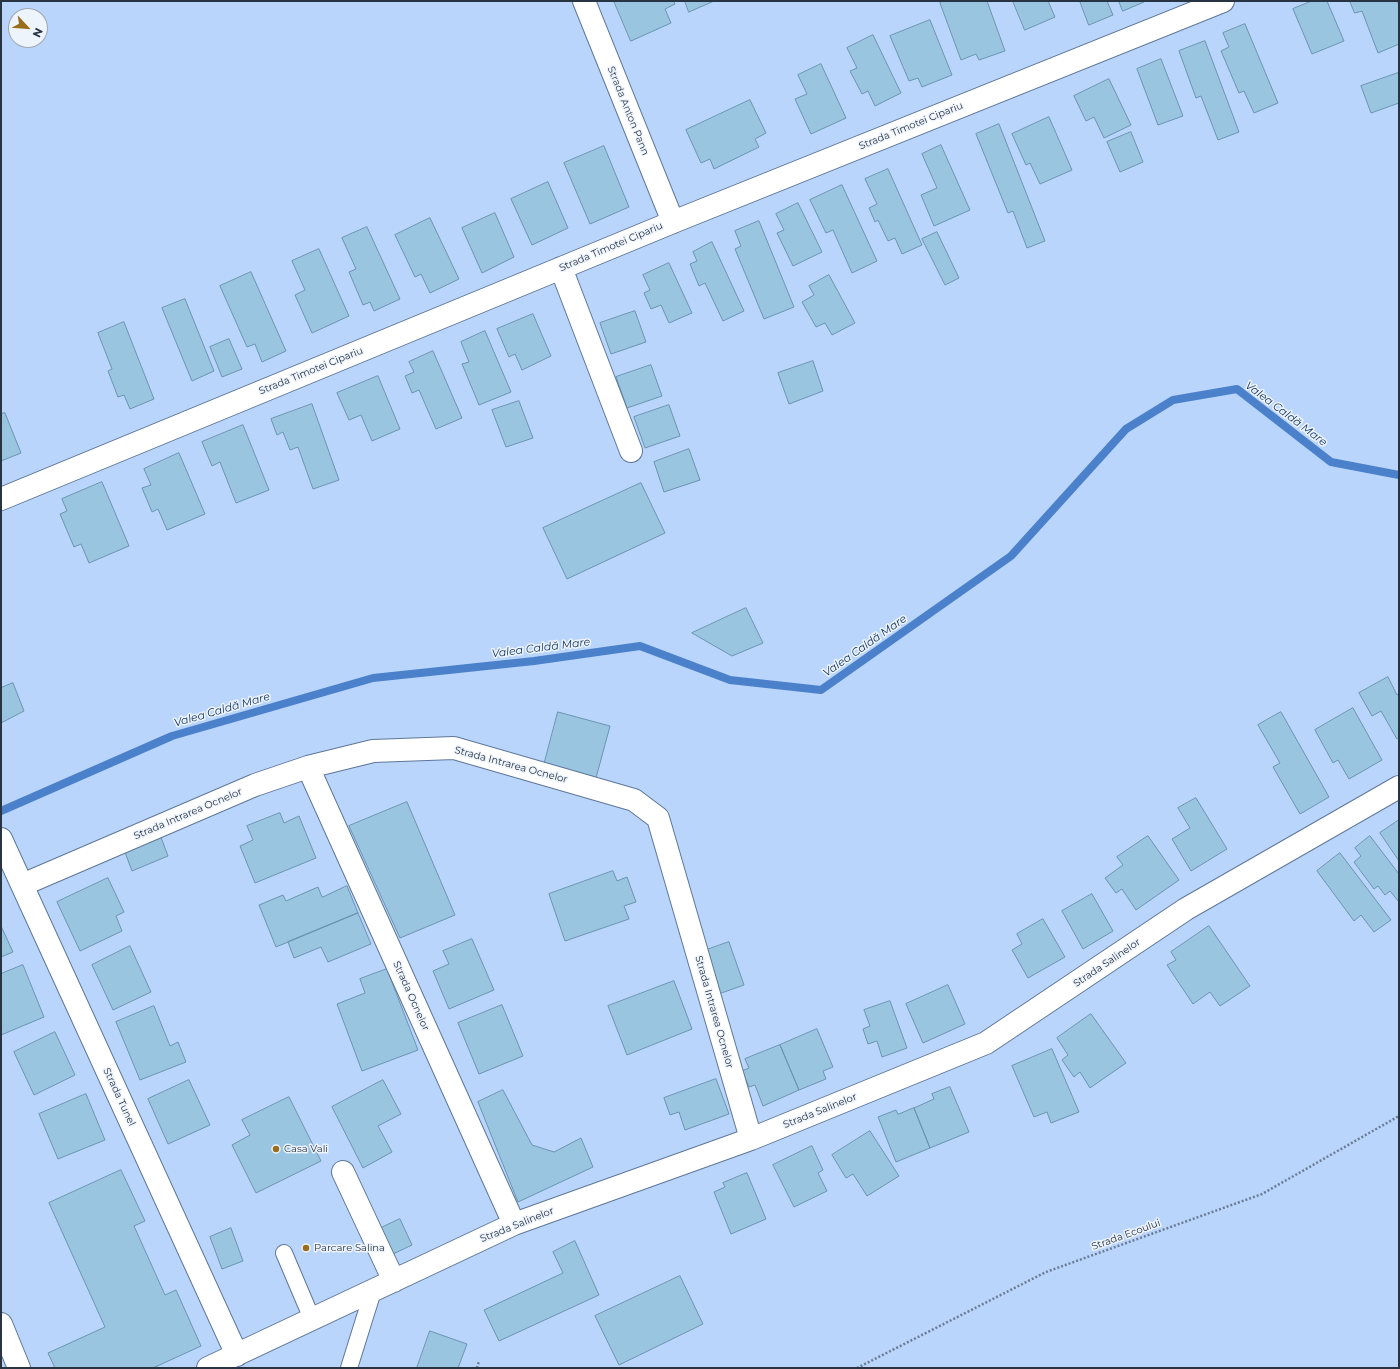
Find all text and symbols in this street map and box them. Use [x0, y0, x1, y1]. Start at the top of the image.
north arrow [8, 8, 48, 48]
text: N [30, 26, 46, 40]
street label: Strada Anton Pann [605, 65, 651, 157]
street label: Strada Timotei Cipariu [857, 100, 965, 152]
street label: Strada Timotei Cipariu [557, 220, 665, 274]
street label: Strada Timotei Cipariu [257, 345, 365, 397]
water label: Valea Caldă Mare [1242, 379, 1330, 449]
water label: Valea Caldă Mare [821, 612, 909, 680]
water label: Valea Caldă Mare [491, 635, 591, 661]
water label: Valea Caldă Mare [172, 690, 272, 730]
street label: Strada Intrarea Ocnelor [453, 744, 569, 786]
street label: Strada Intrarea Ocnelor [132, 786, 244, 842]
street label: Strada Salinelor [1071, 936, 1143, 990]
street label: Strada Intrarea Ocnelor [692, 954, 736, 1070]
street label: Strada Ocnelor [390, 959, 432, 1033]
street label: Strada Tunel [100, 1066, 138, 1128]
street label: Strada Salinelor [781, 1091, 859, 1131]
place label: Casa Vali [284, 1143, 328, 1155]
marker: Casa Vali [271, 1144, 281, 1154]
street label: Strada Salinelor [478, 1205, 556, 1245]
street label: Strada Ecoului [1090, 1217, 1162, 1253]
place label: Parcare Salina [314, 1242, 385, 1254]
marker: Parcare Salina [301, 1243, 311, 1253]

